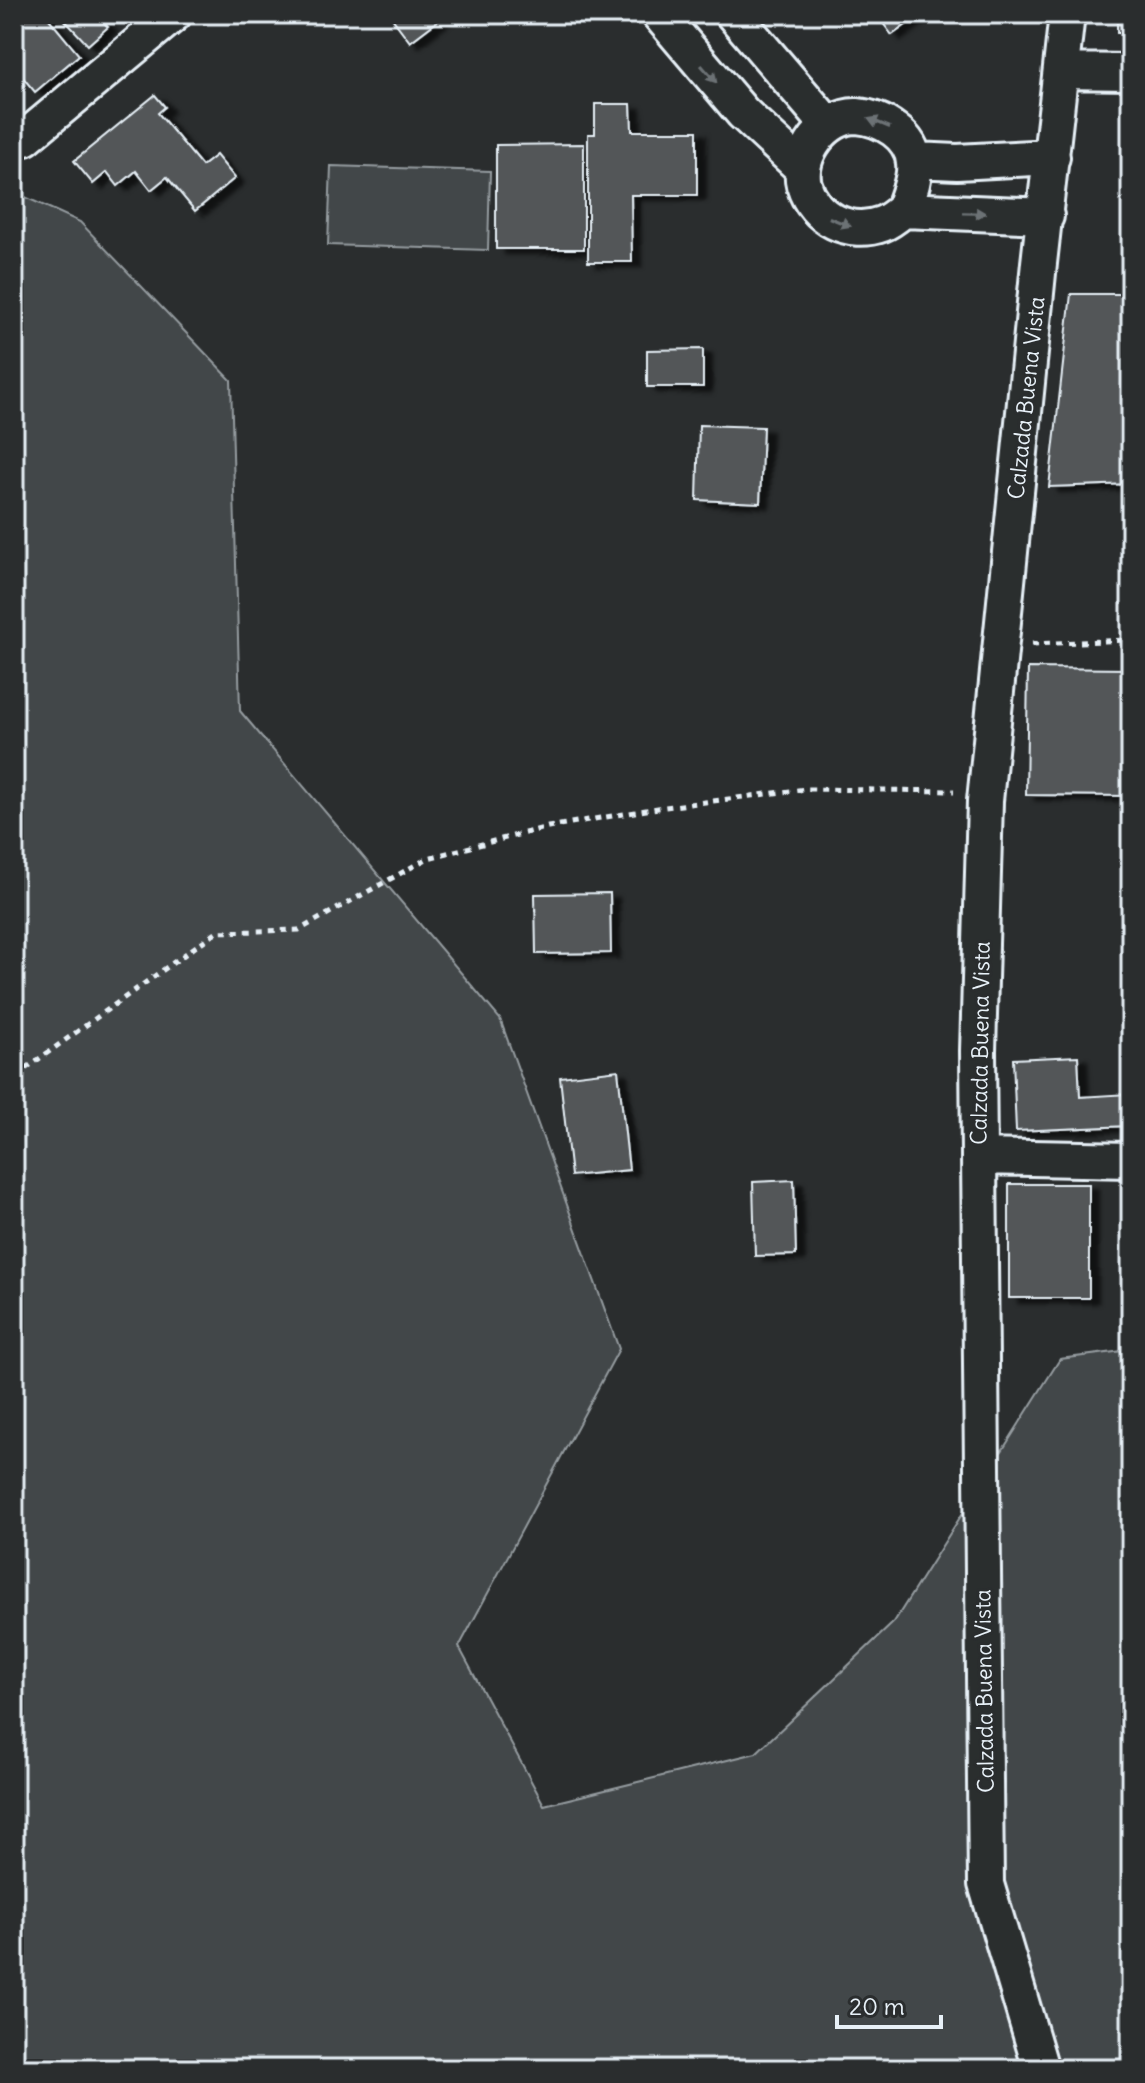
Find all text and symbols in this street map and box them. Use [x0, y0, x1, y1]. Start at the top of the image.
one-way arrow [700, 63, 717, 83]
one-way arrow [867, 116, 891, 129]
one-way arrow [962, 207, 987, 219]
one-way arrow [828, 216, 852, 229]
street label: Calzada Buena Vista [1001, 295, 1051, 501]
street label: Calzada Buena Vista [964, 941, 996, 1145]
street label: Calzada Buena Vista [968, 1589, 1000, 1793]
scale bar [837, 1979, 941, 2029]
text: 20 m [849, 1991, 905, 2021]

